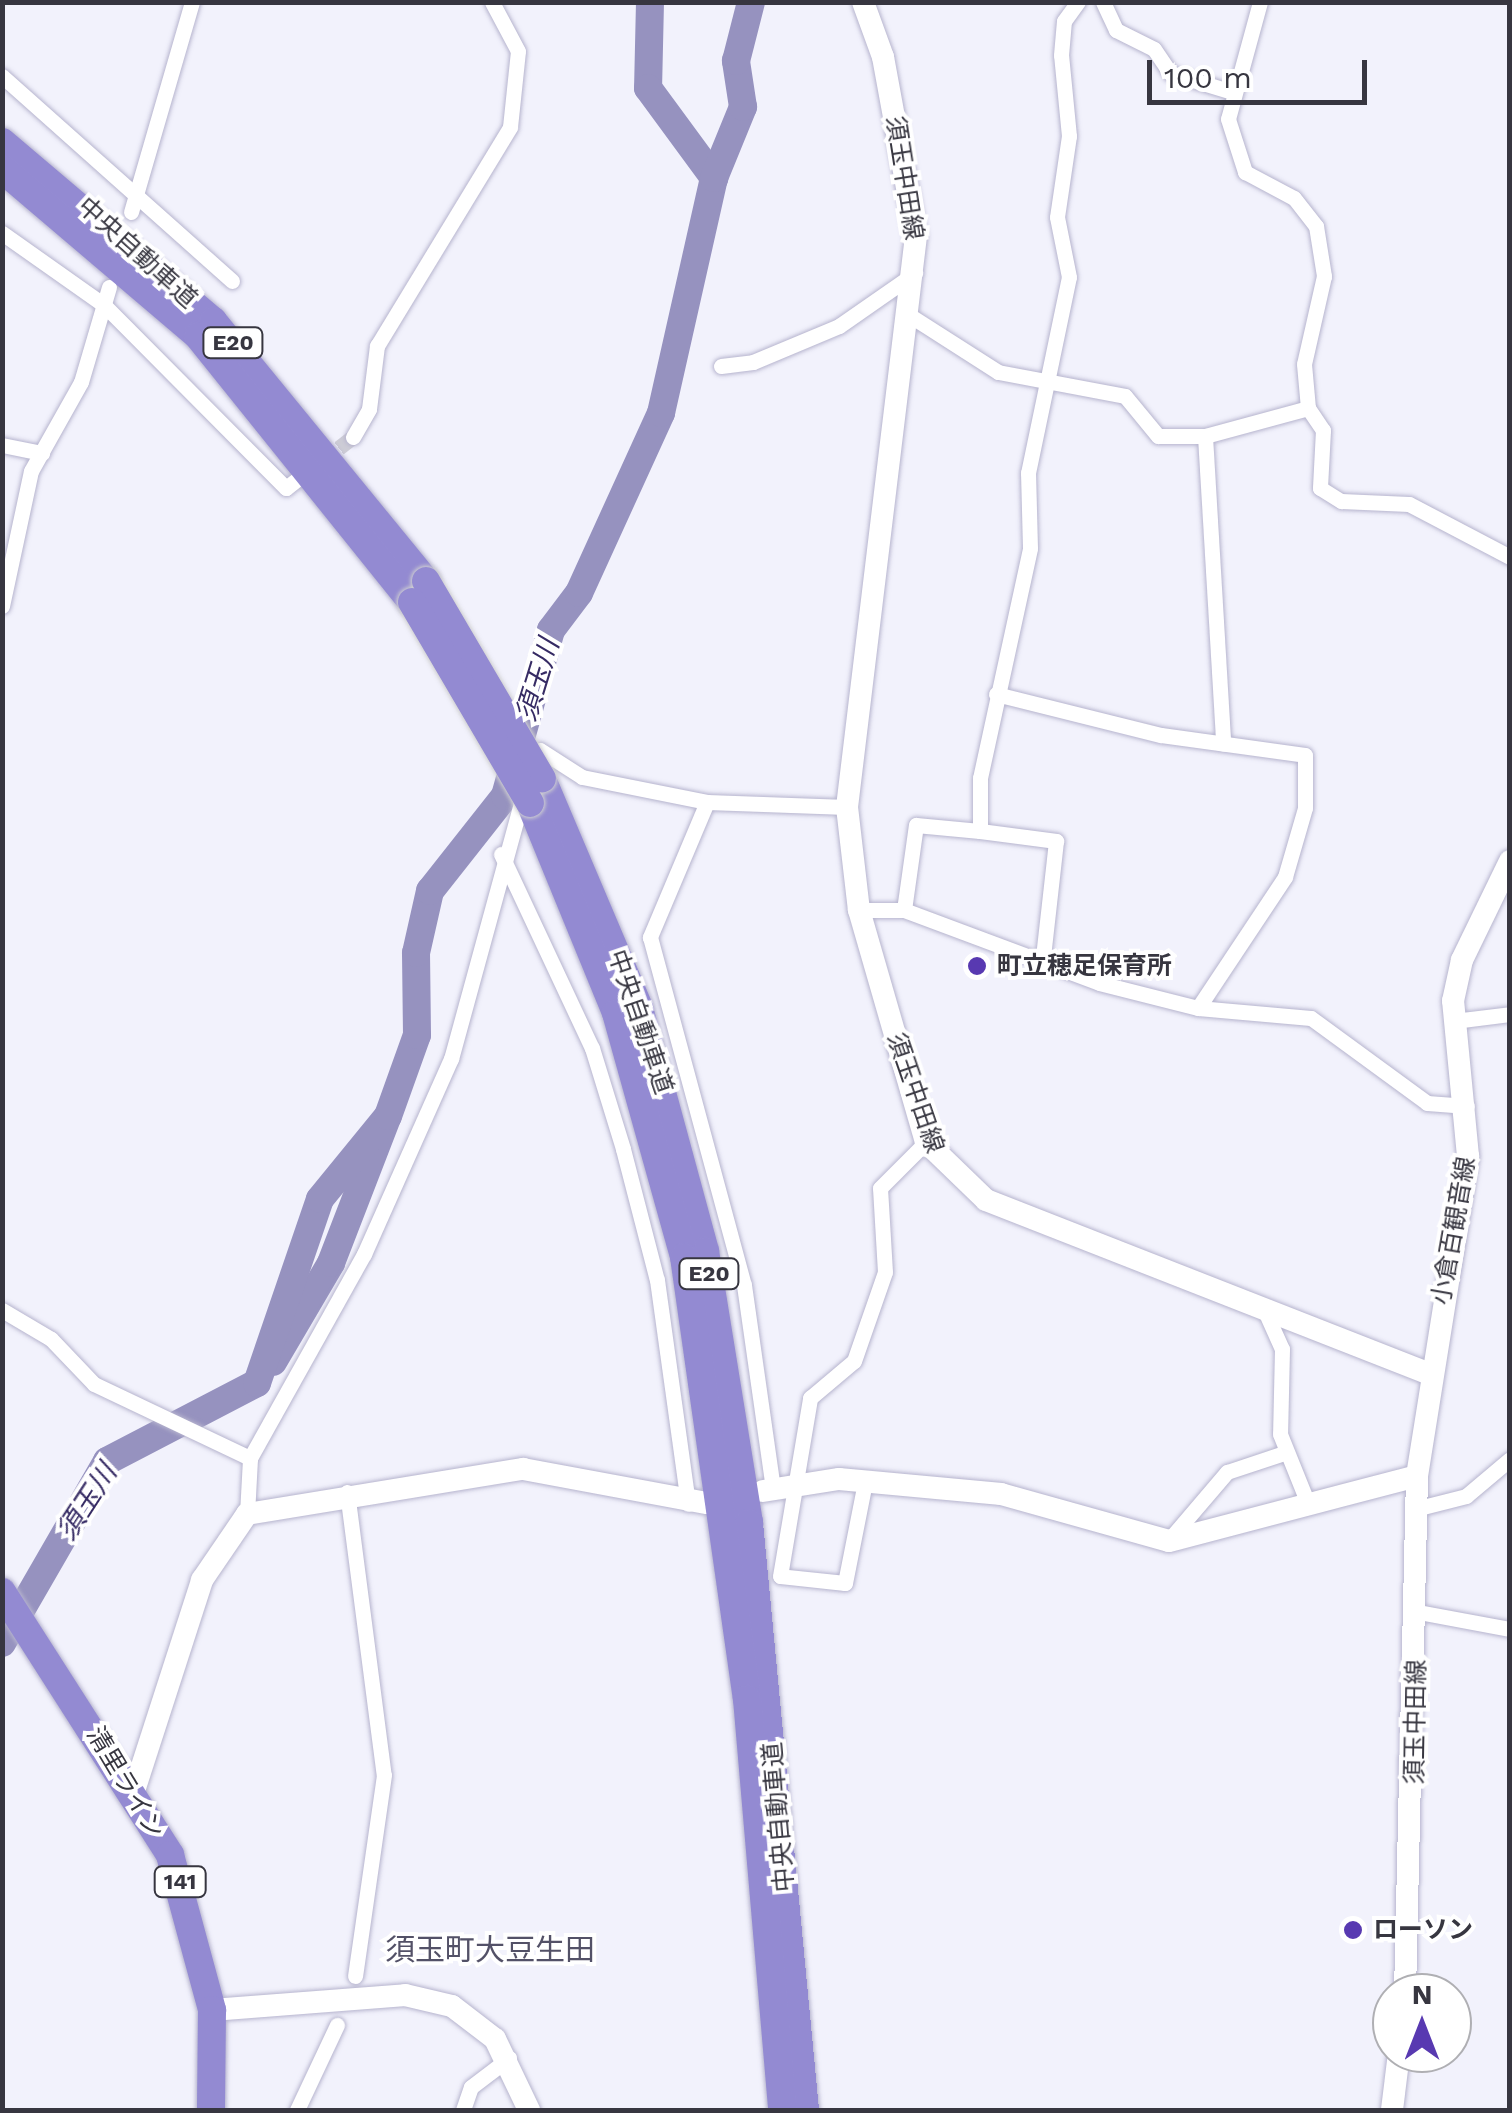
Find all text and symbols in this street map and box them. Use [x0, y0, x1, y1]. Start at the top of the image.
scale bar [1152, 40, 1372, 102]
text: 100 m [1164, 60, 1252, 95]
street label: 須玉中田線 [879, 114, 929, 242]
street label: 中央自動車道 [71, 192, 203, 314]
road number: E20 [200, 326, 266, 360]
water label: 須玉川 [510, 635, 566, 725]
street label: 中央自動車道 [601, 946, 679, 1098]
place label: 町立穂足保育所 [997, 951, 1172, 981]
marker: 町立穂足保育所 [966, 955, 988, 977]
street label: 須玉中田線 [880, 1029, 950, 1157]
street label: 小倉百観音線 [1426, 1155, 1482, 1307]
road number: E20 [676, 1257, 742, 1291]
water label: 須玉川 [50, 1458, 124, 1546]
street label: 須玉中田線 [1400, 1659, 1432, 1785]
street label: 清里ライン [80, 1722, 170, 1844]
street label: 中央自動車道 [758, 1741, 800, 1893]
road number: 141 [152, 1865, 208, 1899]
place label: ローソン [1373, 1915, 1473, 1945]
marker: ローソン [1342, 1919, 1364, 1941]
district label: 須玉町大豆生田 [385, 1932, 595, 1968]
north arrow [1372, 1973, 1472, 2073]
text: N [1412, 1978, 1432, 2011]

